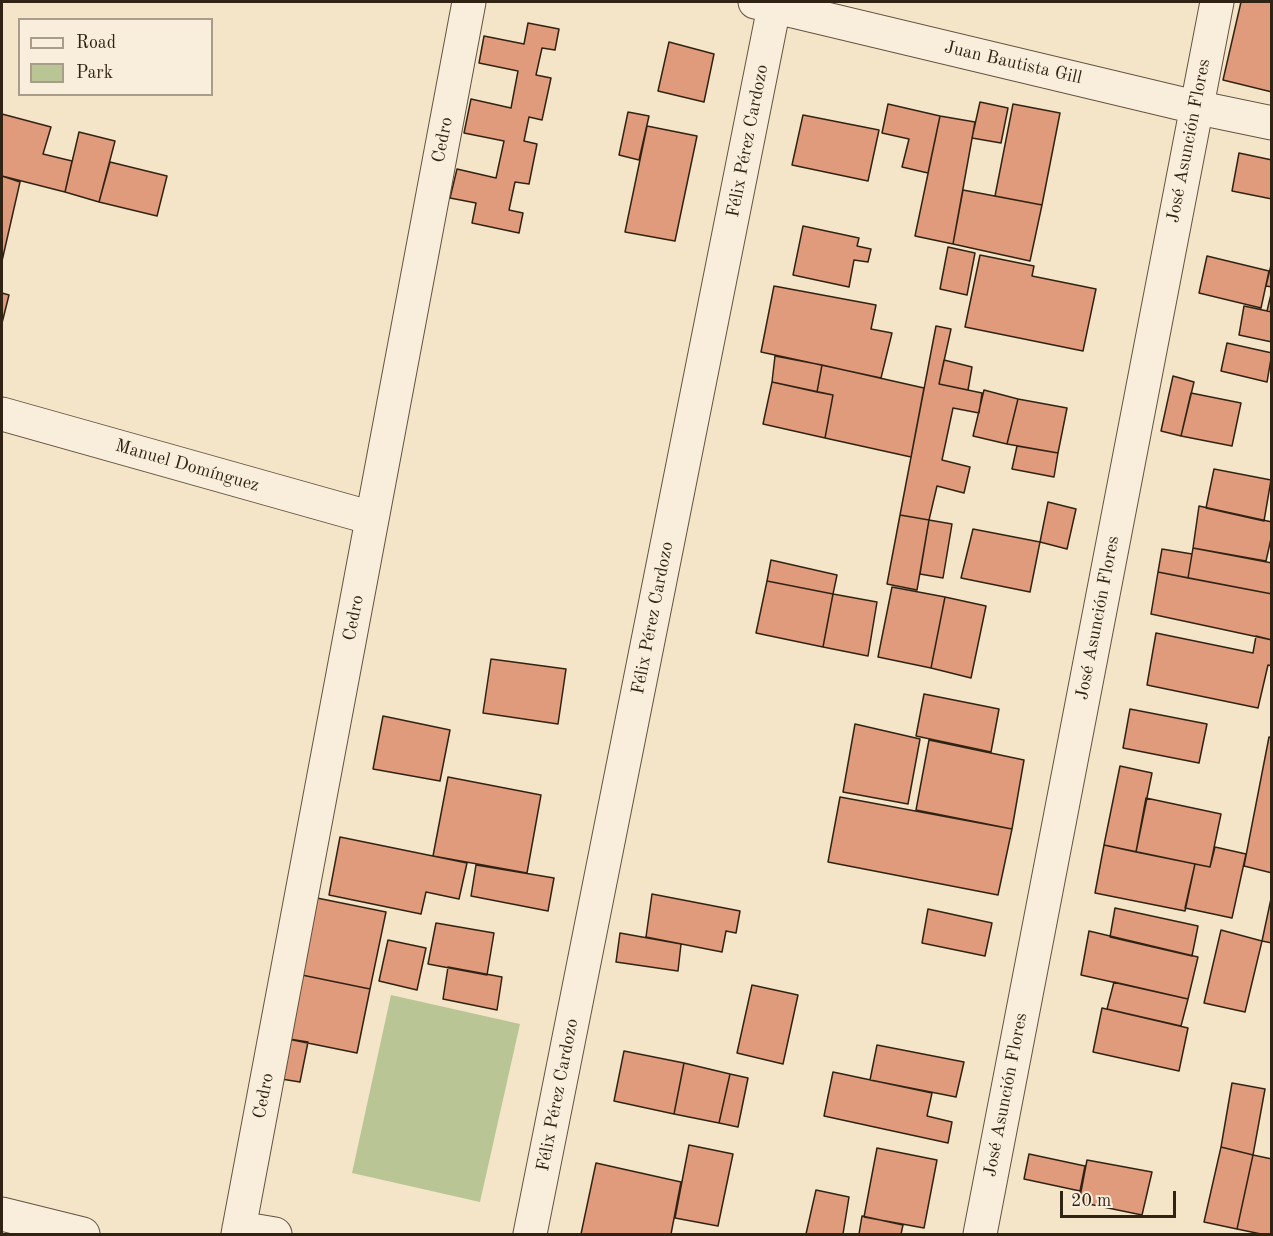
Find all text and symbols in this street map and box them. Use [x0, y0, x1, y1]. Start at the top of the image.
legend [18, 18, 213, 96]
text: Road [76, 34, 116, 52]
street label: Juan Bautista Gill [942, 37, 1084, 89]
street label: José Asunción Flores [1163, 57, 1215, 225]
street label: Félix Pérez Cardozo [723, 63, 773, 219]
text: Park [76, 64, 113, 82]
street label: Cedro [428, 115, 458, 165]
street label: Manuel Domínguez [112, 435, 262, 497]
street label: José Asunción Flores [1072, 534, 1124, 702]
street label: Félix Pérez Cardozo [628, 540, 678, 696]
street label: Cedro [339, 593, 369, 643]
street label: José Asunción Flores [980, 1011, 1032, 1179]
street label: Félix Pérez Cardozo [533, 1017, 583, 1173]
street label: Cedro [249, 1071, 279, 1121]
scale bar [1063, 1179, 1178, 1217]
text: 20 m [1071, 1192, 1111, 1210]

